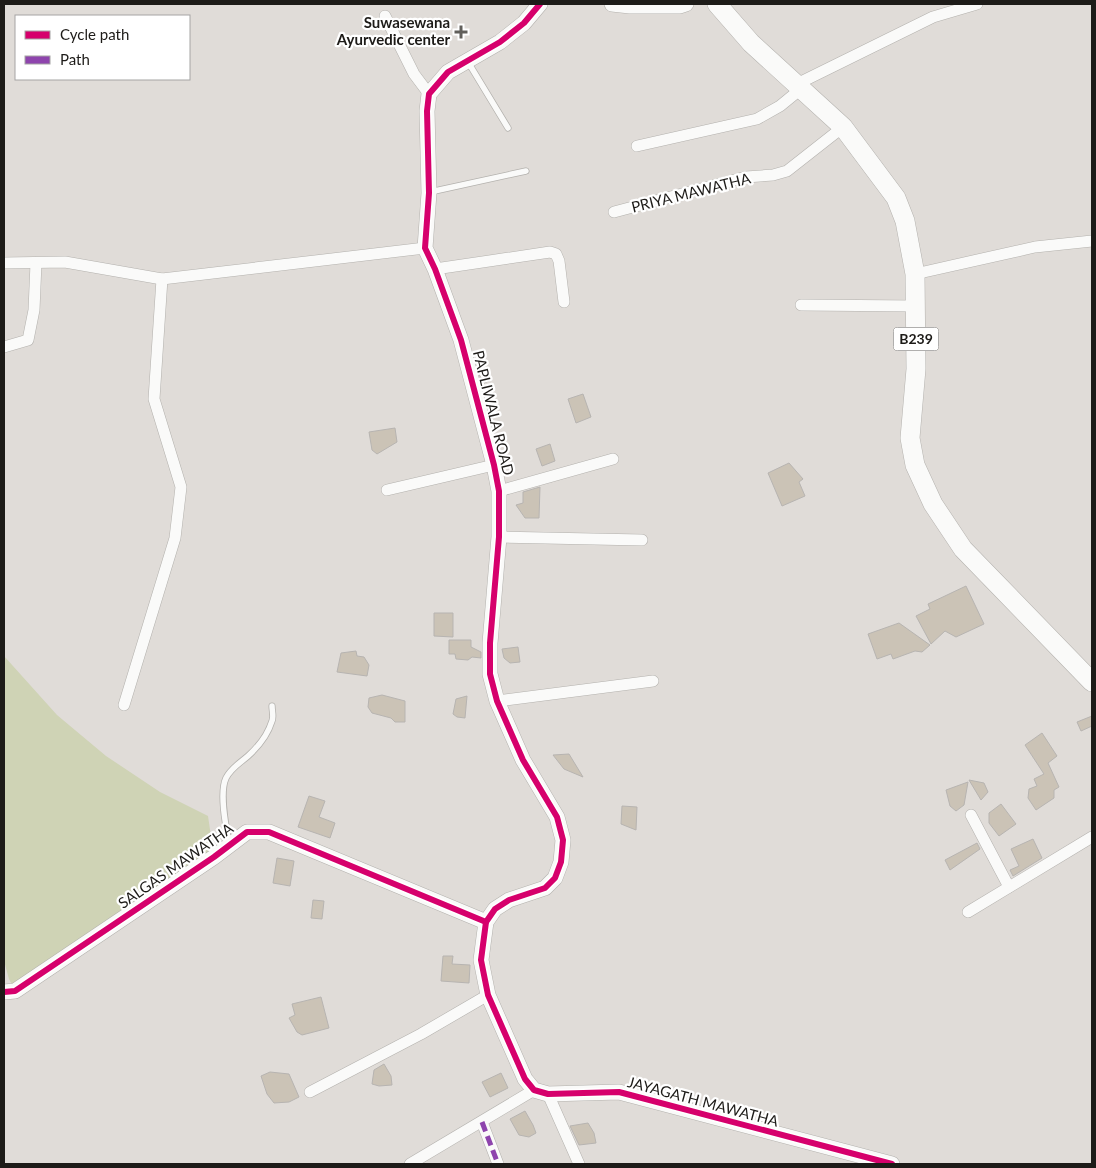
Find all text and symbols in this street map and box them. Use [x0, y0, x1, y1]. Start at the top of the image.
place label: Suwasewana Ayurvedic center [336, 13, 450, 48]
legend [15, 15, 190, 80]
text: Cycle path [60, 25, 129, 43]
marker: Suwasewana Ayurvedic center [454, 25, 468, 39]
text: Path [60, 50, 90, 68]
street label: PRIYA MAWATHA [629, 168, 753, 216]
road number: B239 [894, 328, 938, 350]
street label: PAPLIWALA ROAD [470, 348, 518, 477]
street label: SALGAS MAWATHA [114, 818, 237, 912]
street label: JAYAGATH MAWATHA [626, 1072, 781, 1130]

